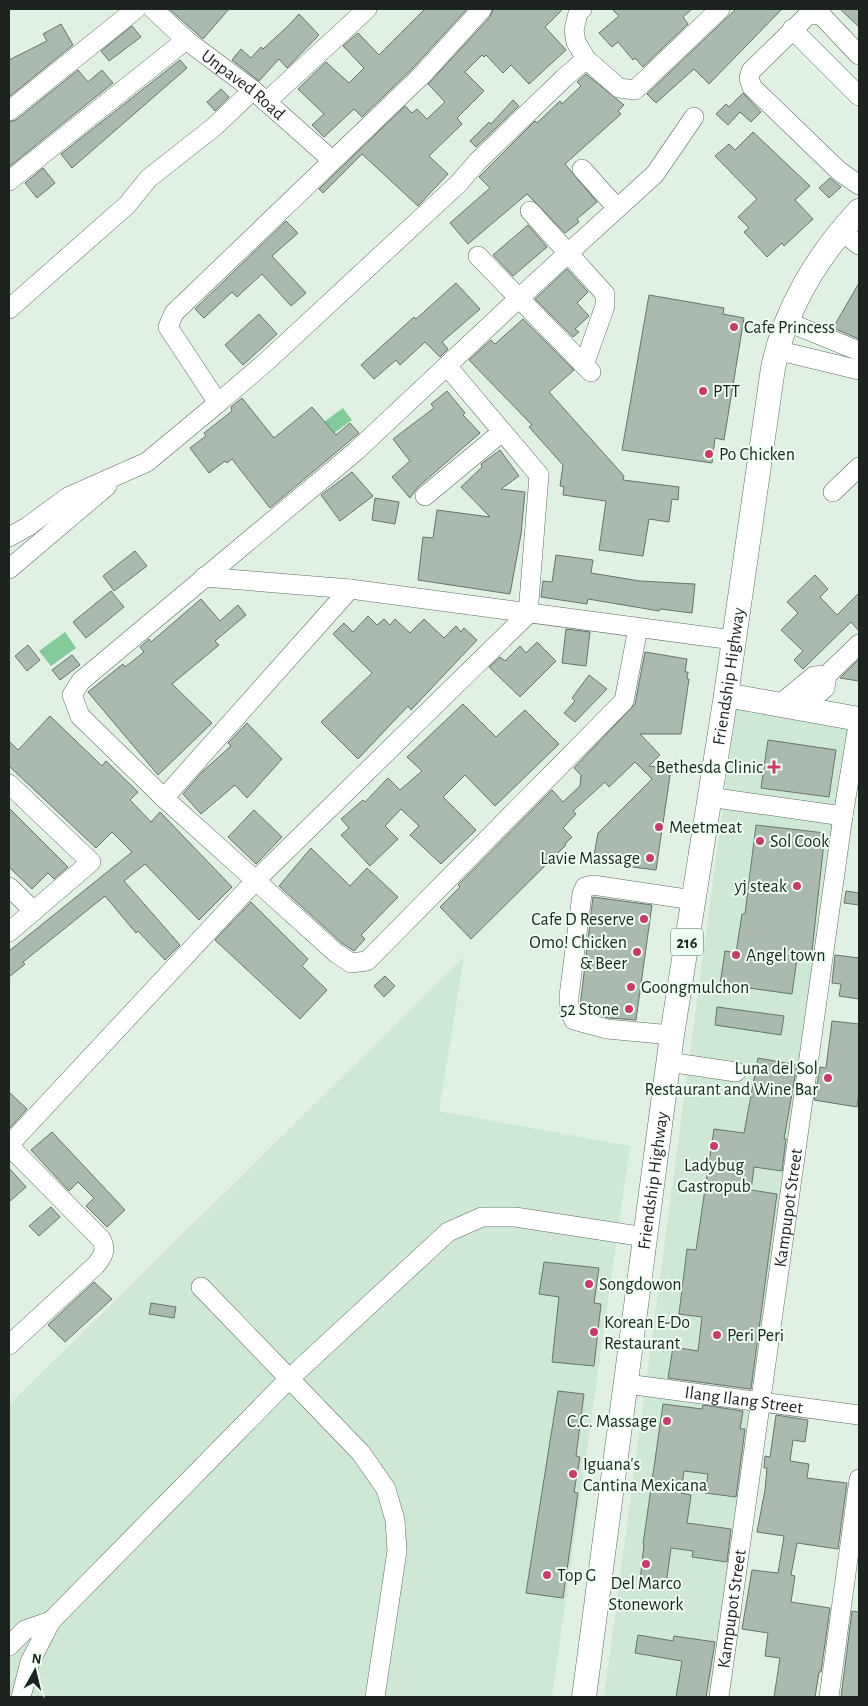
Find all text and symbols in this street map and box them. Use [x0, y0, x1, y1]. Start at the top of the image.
street label: Unpaved Road [198, 47, 288, 124]
place label: Cafe Princess [744, 319, 835, 337]
marker: Cafe Princess [728, 321, 740, 333]
place label: PTT [713, 383, 740, 401]
marker: PTT [697, 385, 709, 397]
place label: Po Chicken [719, 446, 795, 464]
marker: Po Chicken [703, 448, 715, 460]
street label: Friendship Highway [710, 606, 749, 747]
place label: Bethesda Clinic [656, 759, 763, 777]
marker: Bethesda Clinic [767, 760, 781, 774]
place label: Meetmeat [669, 819, 742, 837]
marker: Meetmeat [653, 821, 665, 833]
place label: Sol Cook [770, 833, 830, 851]
marker: Sol Cook [754, 835, 766, 847]
place label: Lavie Massage [540, 850, 640, 868]
marker: Lavie Massage [644, 852, 656, 864]
place label: yj steak [734, 878, 788, 896]
marker: yj steak [791, 880, 803, 892]
place label: Cafe D Reserve [531, 911, 634, 929]
marker: Cafe D Reserve [638, 913, 650, 925]
road number: 216 [671, 929, 703, 956]
place label: Omo! Chicken & Beer [529, 934, 627, 973]
marker: Omo! Chicken & Beer [631, 946, 643, 958]
place label: Angel town [746, 947, 826, 965]
marker: Angel town [730, 949, 742, 961]
place label: Goongmulchon [641, 979, 749, 997]
marker: Goongmulchon [625, 981, 637, 993]
place label: 52 Stone [560, 1001, 619, 1019]
marker: 52 Stone [623, 1003, 635, 1015]
place label: Luna del Sol Restaurant and Wine Bar [645, 1060, 818, 1099]
marker: Luna del Sol Restaurant and Wine Bar [822, 1072, 834, 1084]
street label: Friendship Highway [636, 1110, 672, 1251]
marker: Ladybug Gastropub [708, 1140, 720, 1152]
street label: Kampupot Street [772, 1147, 806, 1269]
place label: Ladybug Gastropub [677, 1157, 751, 1196]
place label: Songdowon [599, 1276, 682, 1294]
marker: Songdowon [583, 1278, 595, 1290]
place label: Korean E-Do Restaurant [604, 1314, 690, 1353]
marker: Korean E-Do Restaurant [588, 1326, 600, 1338]
place label: Peri Peri [727, 1327, 784, 1345]
marker: Peri Peri [711, 1329, 723, 1341]
street label: Ilang Ilang Street [683, 1384, 804, 1417]
place label: C.C. Massage [567, 1413, 657, 1431]
marker: C.C. Massage [661, 1415, 673, 1427]
place label: Iguana's Cantina Mexicana [583, 1456, 707, 1495]
marker: Iguana's Cantina Mexicana [567, 1468, 579, 1480]
street label: Kampupot Street [715, 1548, 750, 1670]
marker: Del Marco Stonework [640, 1558, 652, 1570]
place label: Top G [557, 1567, 596, 1585]
marker: Top G [541, 1569, 553, 1581]
place label: Del Marco Stonework [609, 1575, 684, 1614]
north arrow [10, 1646, 60, 1696]
text: N [31, 1652, 42, 1667]

